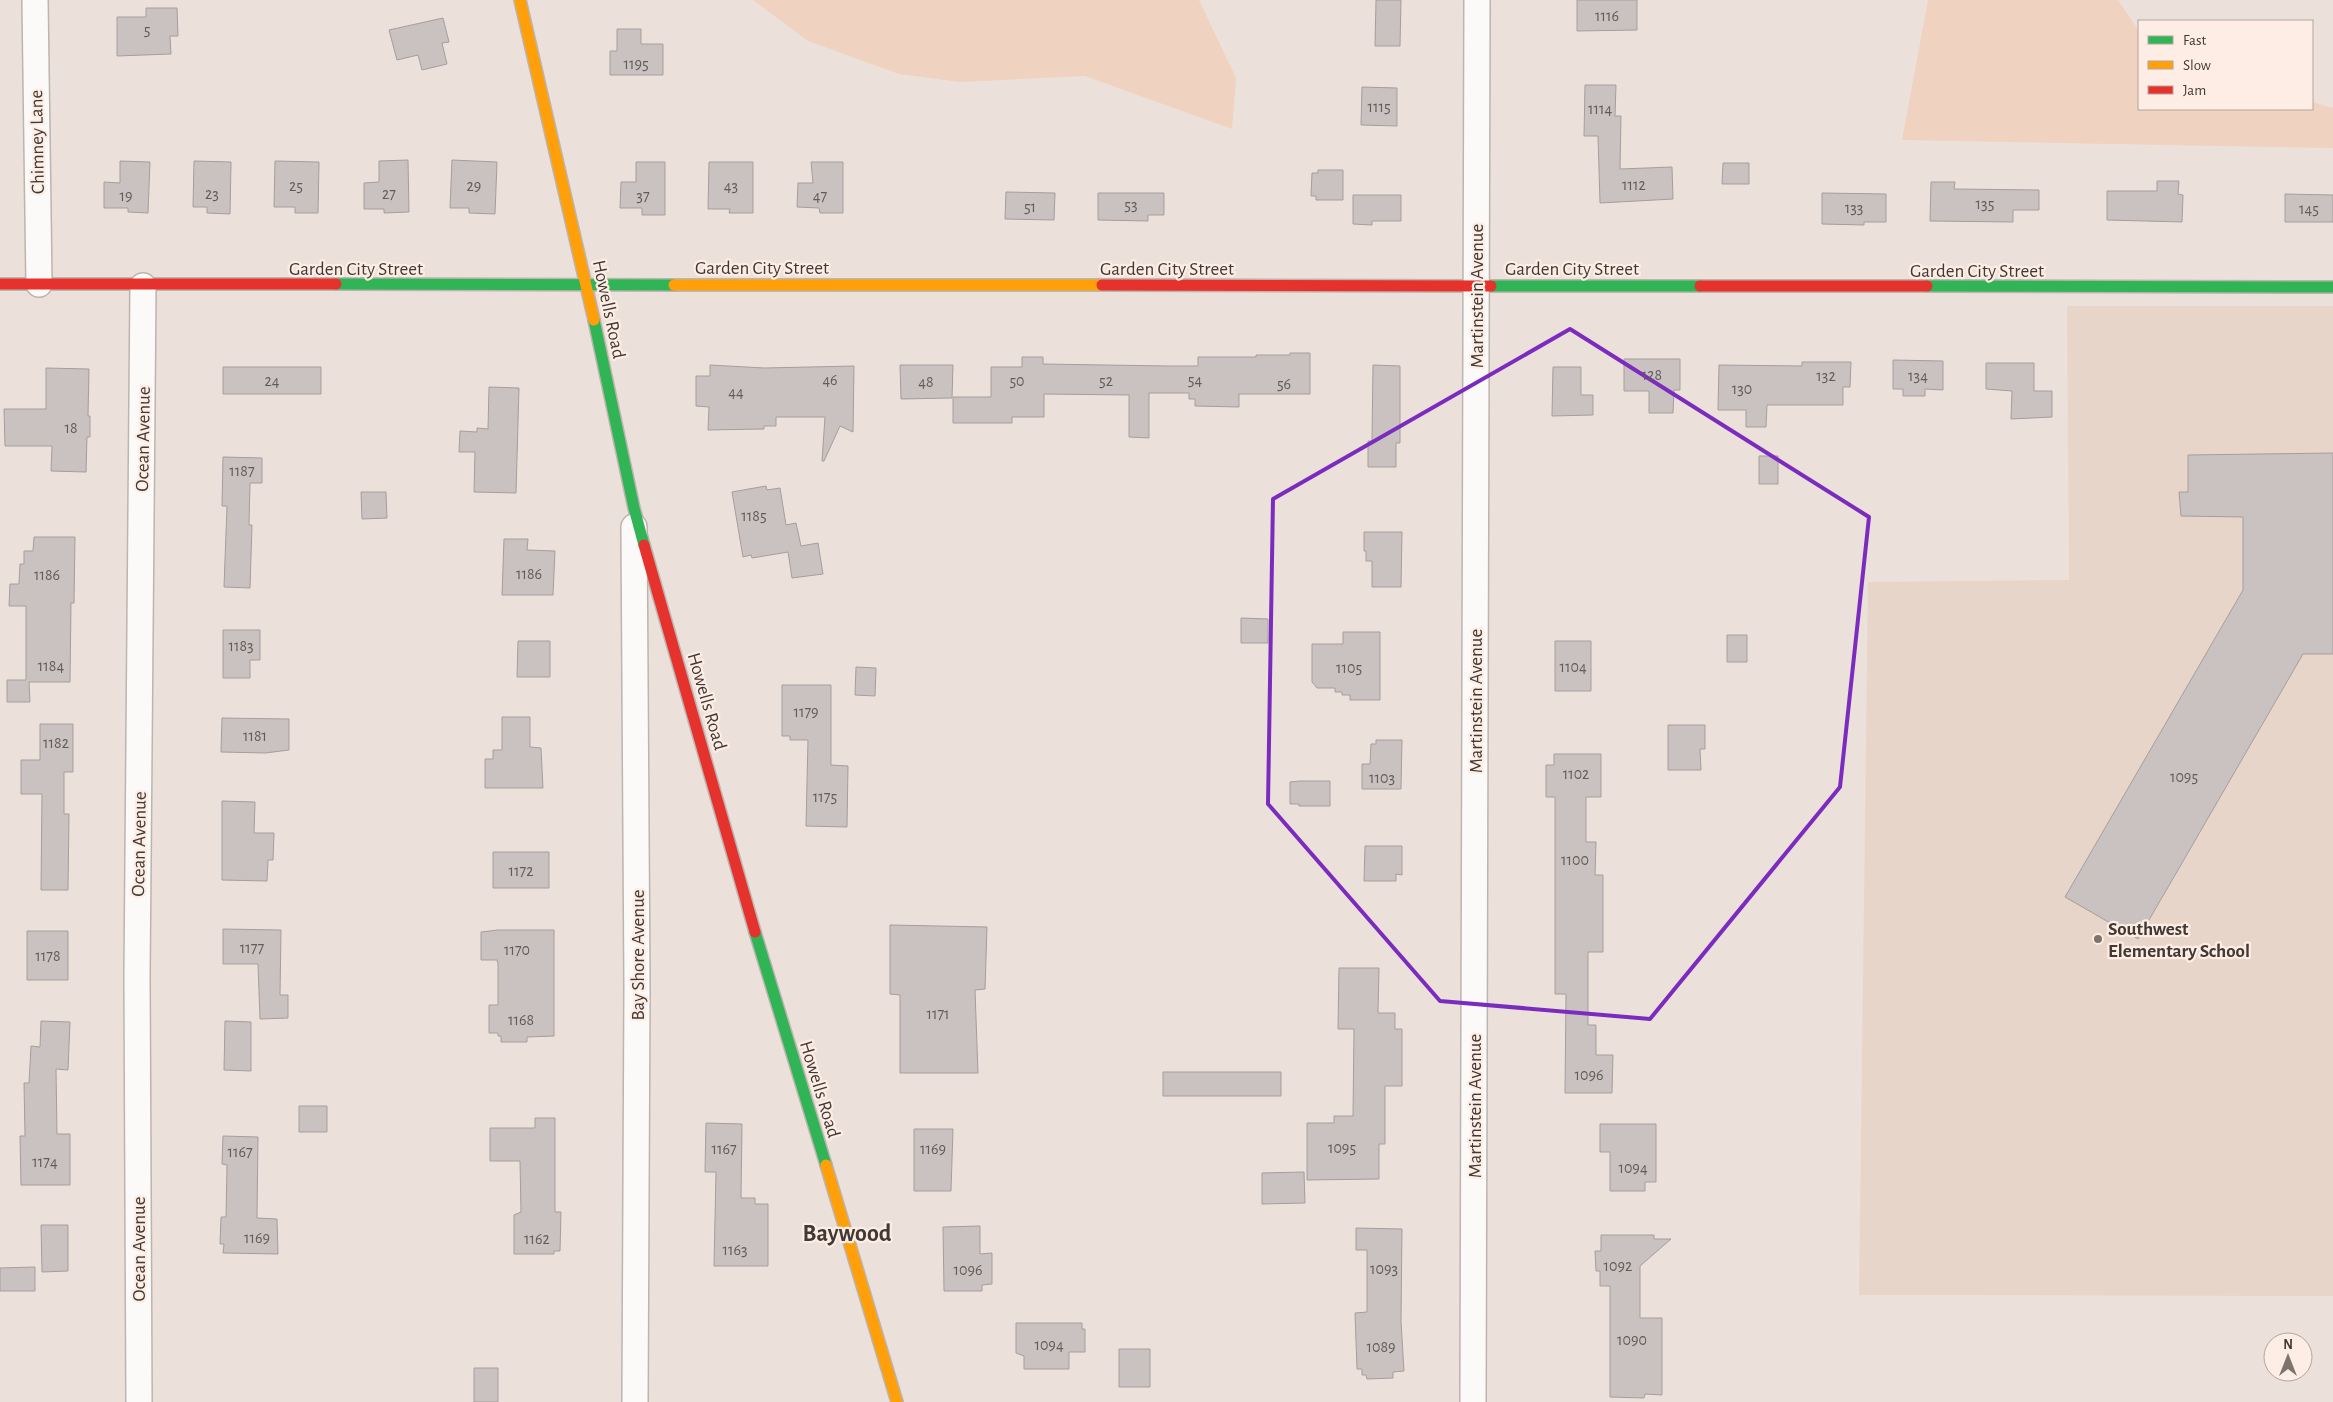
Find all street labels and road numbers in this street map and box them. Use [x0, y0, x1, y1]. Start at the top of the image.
street label: Chimney Lane [27, 90, 48, 194]
street label: Martinstein Avenue [1468, 224, 1487, 368]
street label: Howells Road [589, 258, 628, 361]
street label: Garden City Street [695, 259, 829, 278]
street label: Garden City Street [289, 260, 423, 279]
street label: Garden City Street [1100, 260, 1234, 279]
street label: Garden City Street [1505, 260, 1639, 279]
street label: Garden City Street [1910, 262, 2044, 281]
street label: Ocean Avenue [133, 386, 154, 492]
street label: Martinstein Avenue [1467, 629, 1486, 773]
street label: Howells Road [684, 651, 730, 752]
street label: Ocean Avenue [129, 791, 150, 897]
street label: Bay Shore Avenue [629, 889, 648, 1021]
street label: Martinstein Avenue [1466, 1034, 1485, 1178]
street label: Howells Road [796, 1039, 843, 1140]
street label: Ocean Avenue [130, 1196, 149, 1302]

